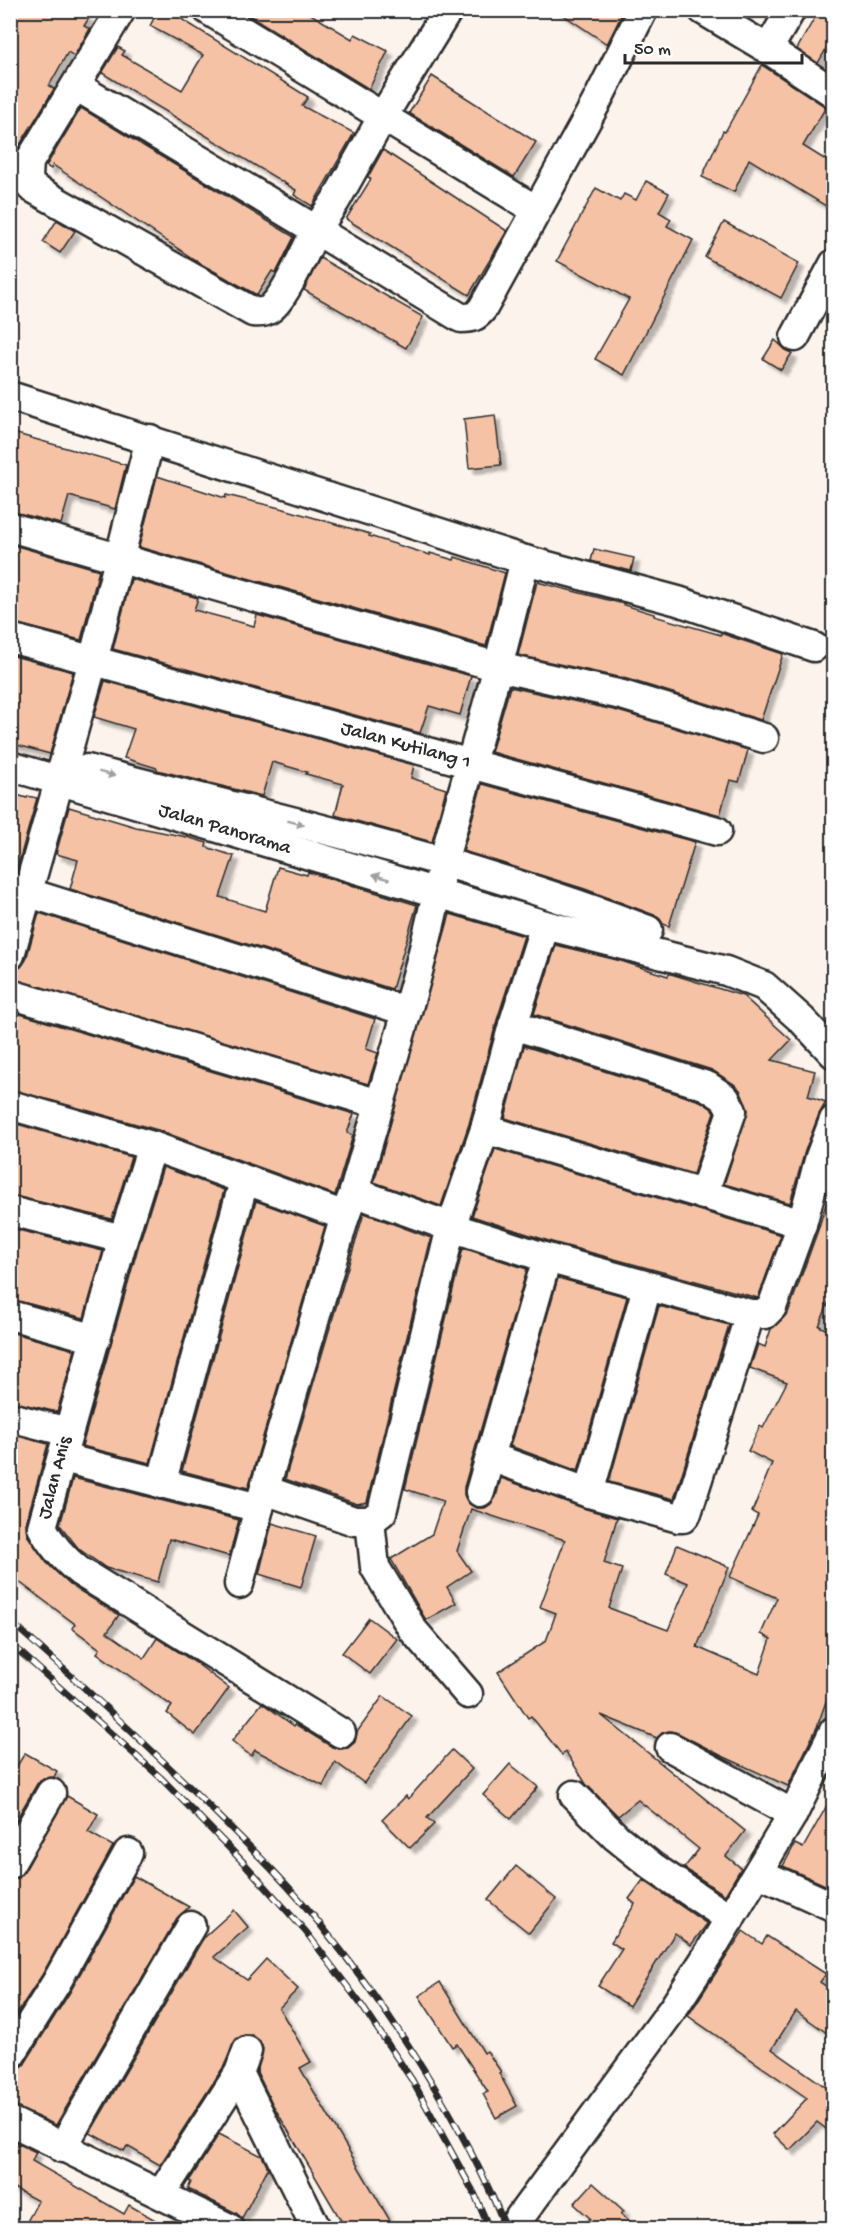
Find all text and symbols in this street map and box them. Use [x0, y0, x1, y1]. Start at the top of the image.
scale bar [625, 27, 802, 65]
text: 50 m [634, 40, 671, 61]
street label: Jalan Kutilang 1 [338, 717, 473, 775]
one-way arrow [98, 770, 116, 779]
street label: Jalan Panorama [156, 799, 295, 861]
one-way arrow [287, 819, 305, 829]
one-way arrow [372, 872, 390, 881]
street label: Jalan Anis [34, 1434, 78, 1522]

